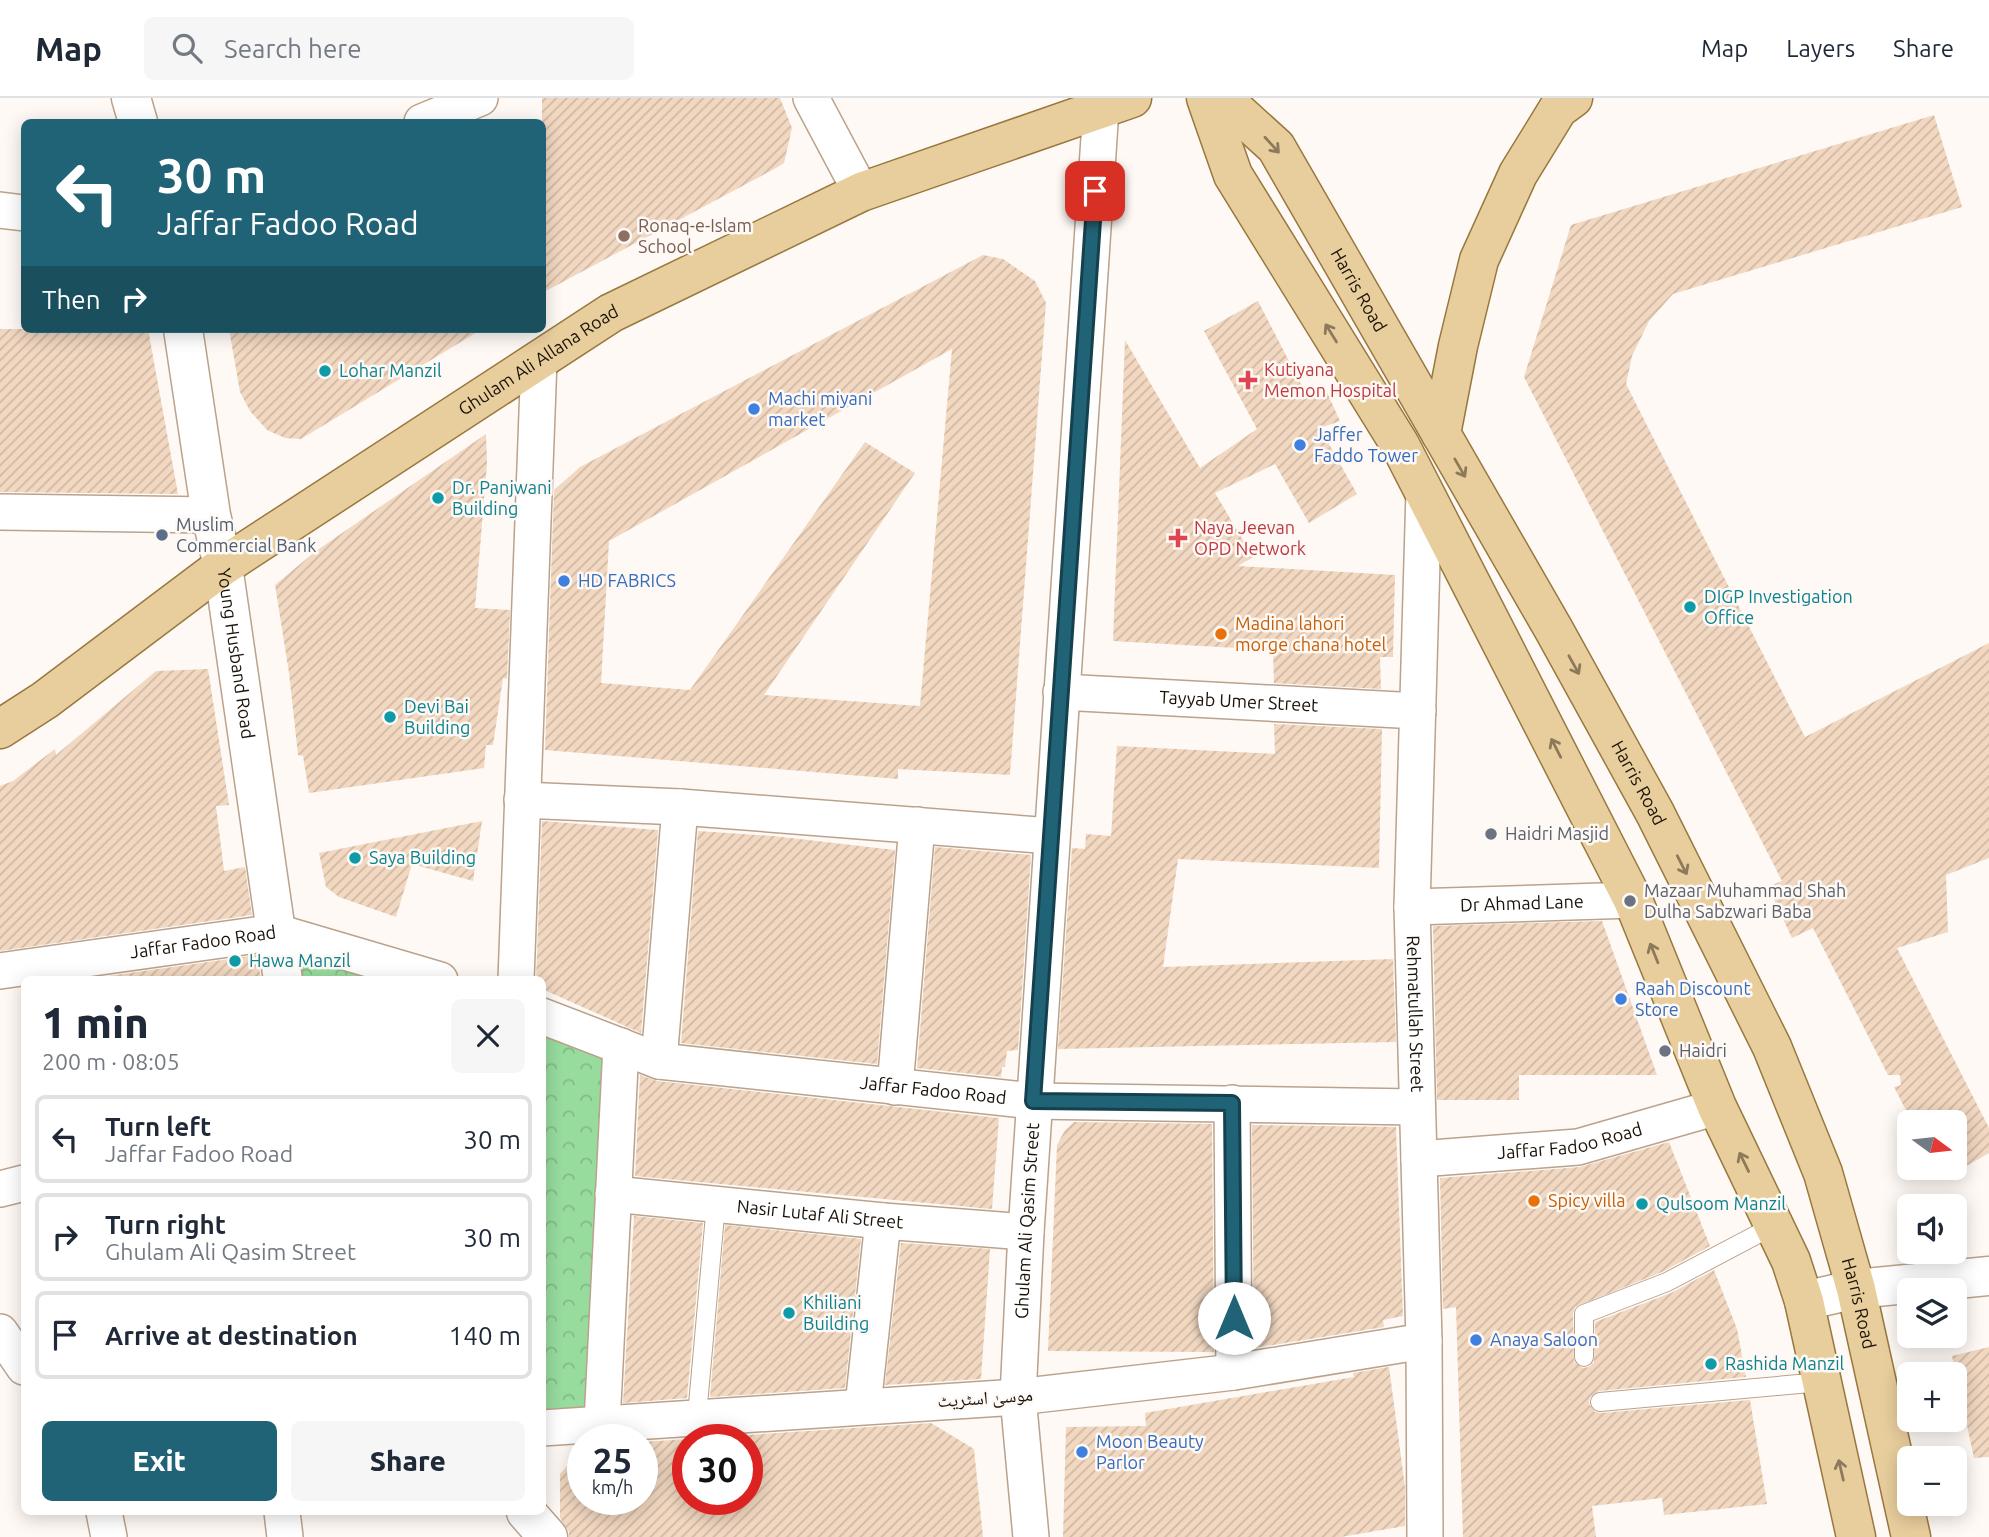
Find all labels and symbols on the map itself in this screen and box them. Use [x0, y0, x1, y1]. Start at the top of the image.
one-way arrow [1264, 136, 1280, 154]
pin [1065, 161, 1125, 221]
place label: Ronaq-e-Islam School [638, 215, 752, 256]
marker: Ronaq-e-Islam School [616, 228, 632, 244]
street label: Harris Road [1327, 244, 1391, 335]
street label: Ghulam Ali Allana Road [454, 300, 621, 419]
one-way arrow [1323, 323, 1337, 343]
place label: Kutiyana Memon Hospital [1264, 359, 1397, 400]
place label: Lohar Manzil [339, 360, 442, 380]
marker: Lohar Manzil [317, 363, 333, 379]
marker: Kutiyana Memon Hospital [1238, 370, 1258, 390]
place label: Machi miyani market [768, 388, 872, 429]
marker: Machi miyani market [746, 401, 762, 417]
place label: Jaffer Faddo Tower [1314, 424, 1418, 465]
marker: Jaffer Faddo Tower [1292, 437, 1308, 453]
one-way arrow [1453, 457, 1467, 477]
place label: Dr. Panjwani Building [452, 477, 552, 518]
marker: Dr. Panjwani Building [430, 490, 446, 506]
place label: Muslim Commercial Bank [176, 514, 316, 555]
place label: Naya Jeevan OPD Network [1194, 517, 1306, 558]
marker: Muslim Commercial Bank [154, 527, 170, 543]
marker: Naya Jeevan OPD Network [1168, 528, 1188, 548]
street label: Young Husband Road [214, 567, 259, 740]
place label: HD FABRICS [578, 570, 676, 590]
marker: HD FABRICS [556, 573, 572, 589]
place label: DIGP Investigation Office [1704, 586, 1853, 627]
marker: DIGP Investigation Office [1682, 599, 1698, 615]
place label: Madina lahori morge chana hotel [1235, 613, 1387, 654]
marker: Madina lahori morge chana hotel [1213, 626, 1229, 642]
one-way arrow [1567, 654, 1581, 675]
street label: Tayyab Umer Street [1159, 686, 1319, 715]
place label: Devi Bai Building [404, 696, 470, 737]
marker: Devi Bai Building [382, 709, 398, 725]
street label: Harris Road [1608, 737, 1670, 828]
one-way arrow [1549, 738, 1562, 759]
place label: Haidri Masjid [1505, 823, 1609, 843]
marker: Haidri Masjid [1483, 826, 1499, 842]
place label: Saya Building [369, 847, 476, 867]
marker: Saya Building [347, 850, 363, 866]
one-way arrow [1676, 854, 1689, 875]
place label: Mazaar Muhammad Shah Dulha Sabzwari Baba [1644, 880, 1846, 921]
street label: Dr Ahmad Lane [1460, 891, 1584, 914]
marker: Mazaar Muhammad Shah Dulha Sabzwari Baba [1622, 893, 1638, 909]
street label: Jaffar Fadoo Road [129, 921, 277, 962]
street label: Rehmatullah Street [1404, 935, 1428, 1093]
one-way arrow [1647, 942, 1660, 964]
place label: Hawa Manzil [249, 950, 351, 970]
marker: Hawa Manzil [227, 953, 243, 969]
place label: Raah Discount Store [1635, 978, 1750, 1019]
marker: Raah Discount Store [1613, 991, 1629, 1007]
place label: Haidri [1679, 1040, 1727, 1060]
marker: Haidri [1657, 1043, 1673, 1059]
street label: Jaffar Fadoo Road [859, 1072, 1008, 1107]
north arrow [1897, 1110, 1967, 1180]
street label: Jaffar Fadoo Road [1496, 1118, 1644, 1162]
street label: Ghulam Ali Qasim Street [1011, 1122, 1042, 1319]
one-way arrow [1736, 1152, 1750, 1173]
place label: Spicy villa [1548, 1190, 1626, 1210]
marker: Spicy villa [1526, 1193, 1542, 1209]
place label: Qulsoom Manzil [1656, 1193, 1786, 1214]
street label: Nasir Lutaf Ali Street [736, 1195, 904, 1232]
marker: Qulsoom Manzil [1634, 1196, 1650, 1212]
street label: Harris Road [1839, 1255, 1880, 1351]
position arrow [1197, 1281, 1271, 1355]
place label: Khiliani Building [803, 1292, 869, 1333]
marker: Khiliani Building [781, 1305, 797, 1321]
place label: Anaya Saloon [1490, 1329, 1598, 1349]
marker: Anaya Saloon [1468, 1332, 1484, 1348]
place label: Rashida Manzil [1725, 1353, 1845, 1373]
marker: Rashida Manzil [1703, 1356, 1719, 1372]
street label: موسیٰ اسٹریٹ [936, 1384, 1034, 1412]
speed limit sign: 30 [672, 1424, 763, 1515]
place label: Moon Beauty Parlor [1096, 1431, 1204, 1472]
marker: Moon Beauty Parlor [1074, 1444, 1090, 1460]
one-way arrow [1834, 1459, 1847, 1482]

